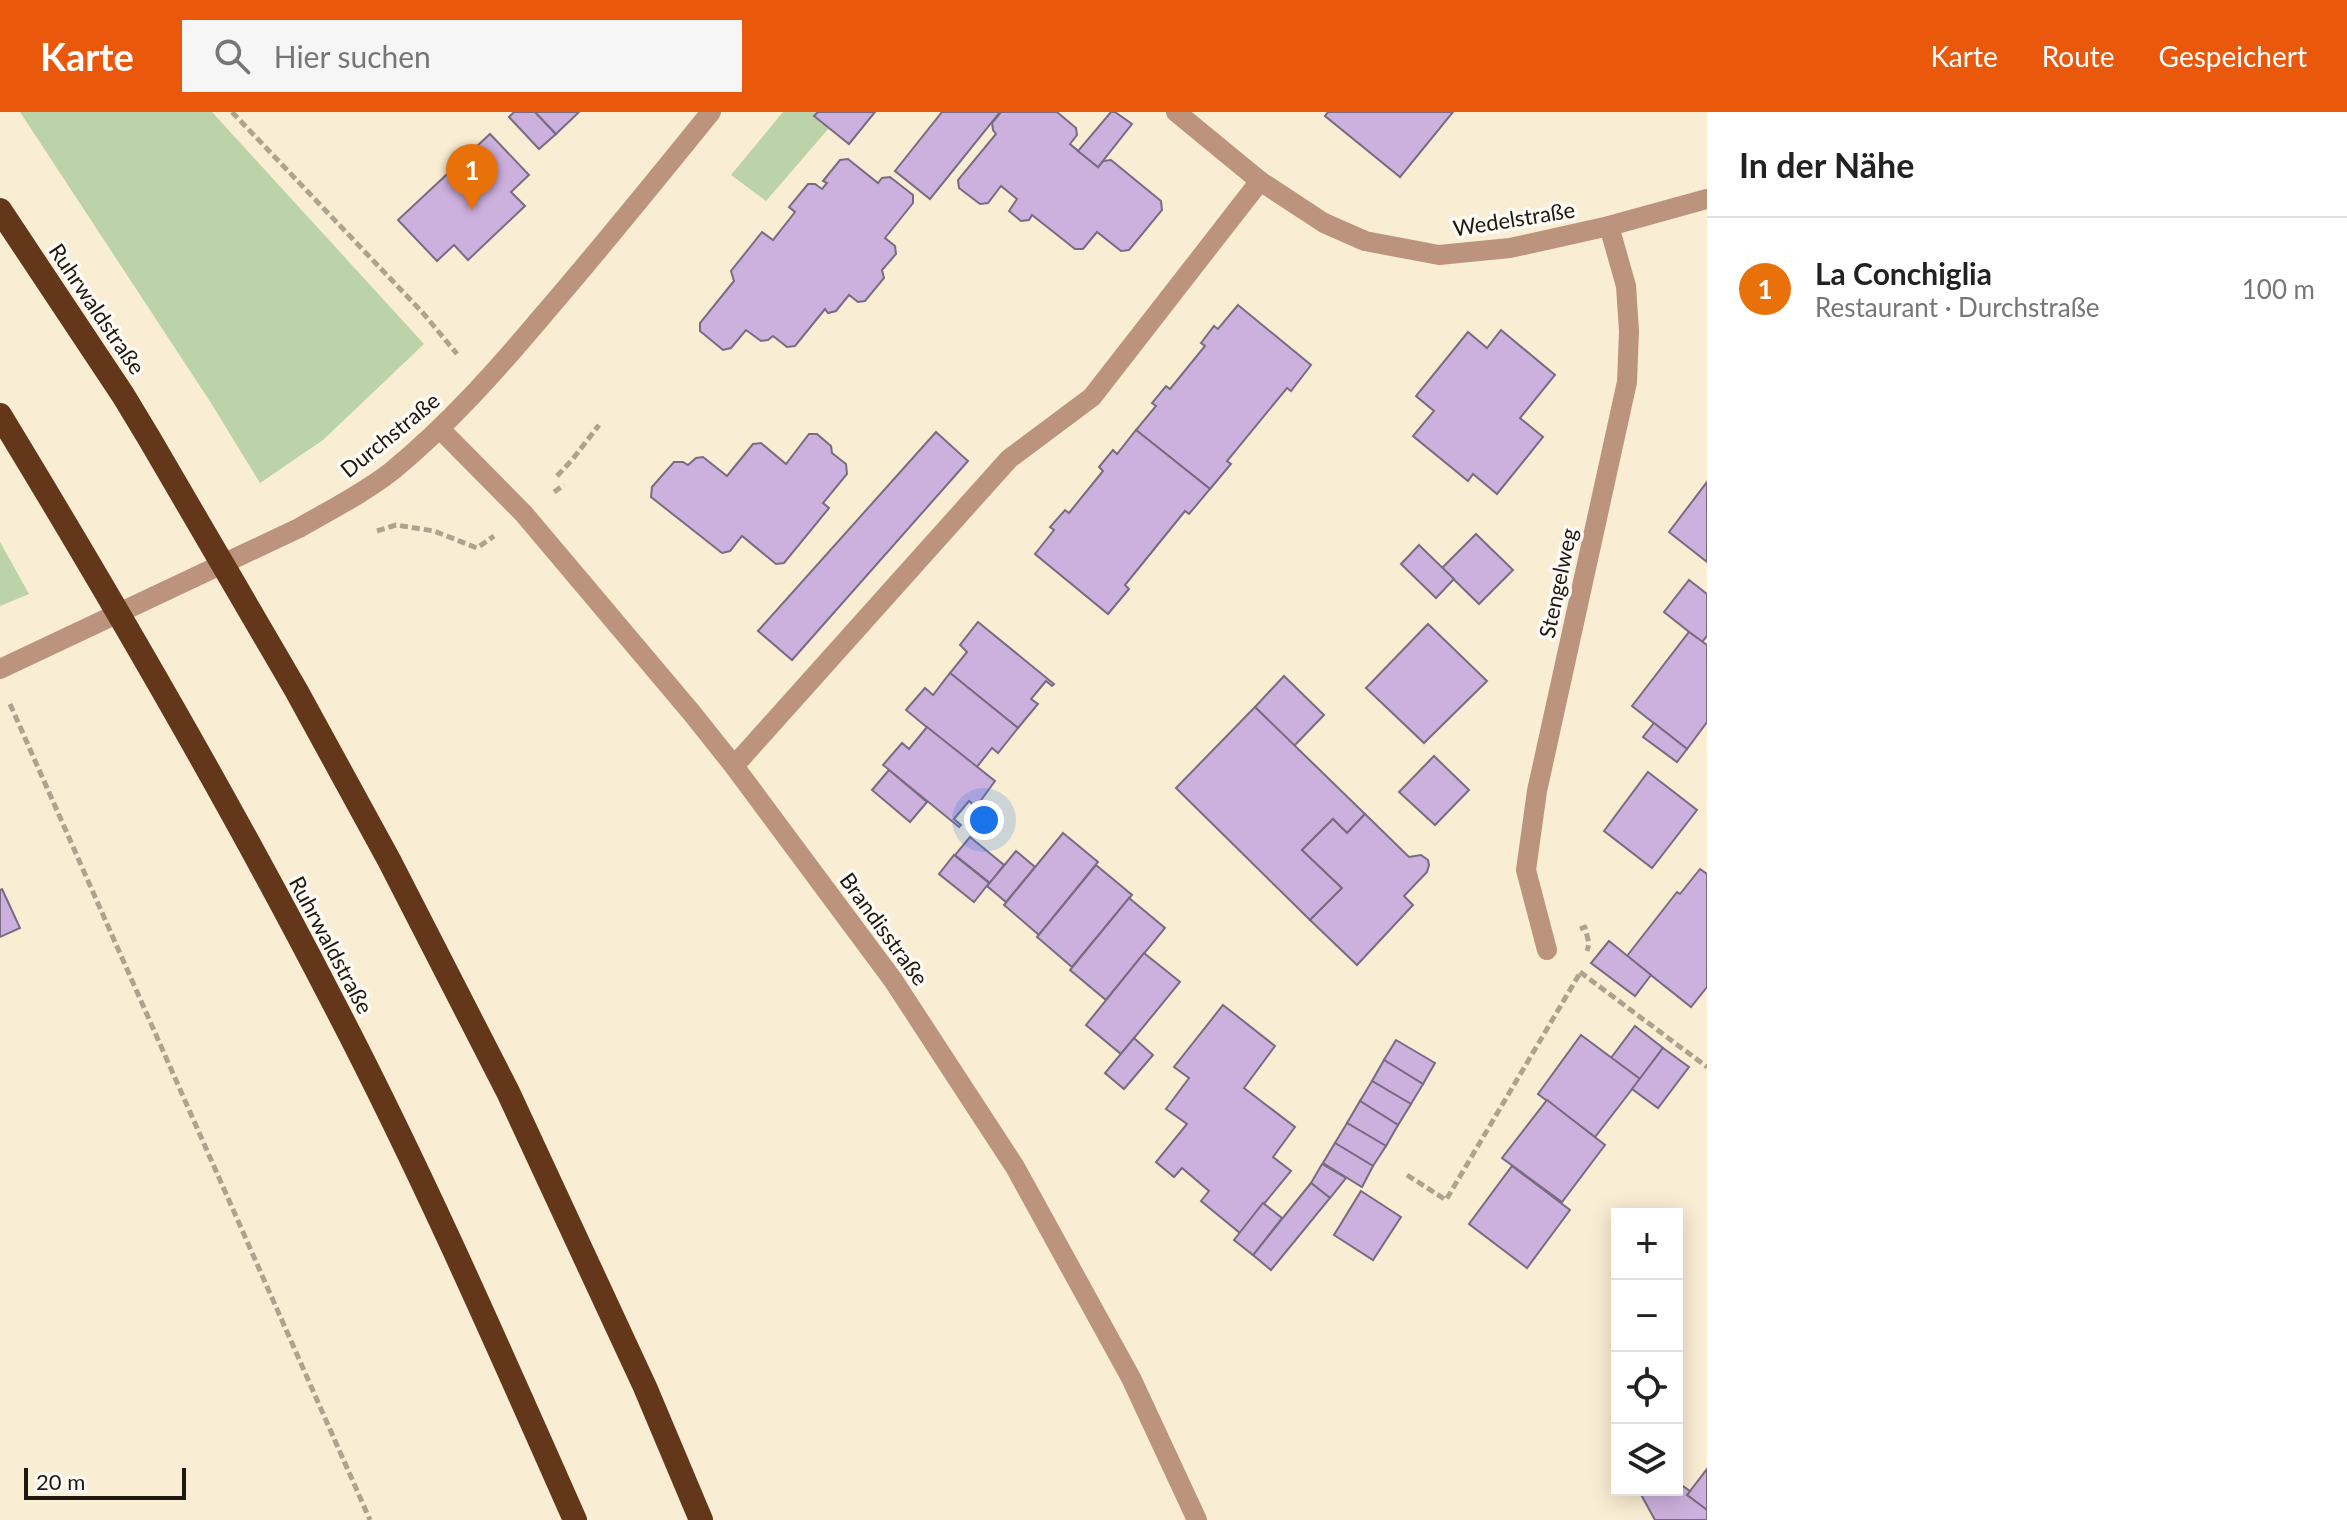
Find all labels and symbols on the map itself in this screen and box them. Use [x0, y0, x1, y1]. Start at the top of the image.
pin: 1 [446, 144, 498, 210]
street label: Wedelstraße [1451, 196, 1577, 241]
street label: Ruhrwaldstraße [44, 238, 151, 379]
street label: Durchstraße [335, 386, 445, 483]
street label: Stengelweg [1533, 526, 1582, 640]
your location [964, 800, 1004, 840]
street label: Brandisstraße [834, 867, 934, 990]
street label: Ruhrwaldstraße [284, 871, 379, 1018]
scale bar [24, 1464, 186, 1500]

